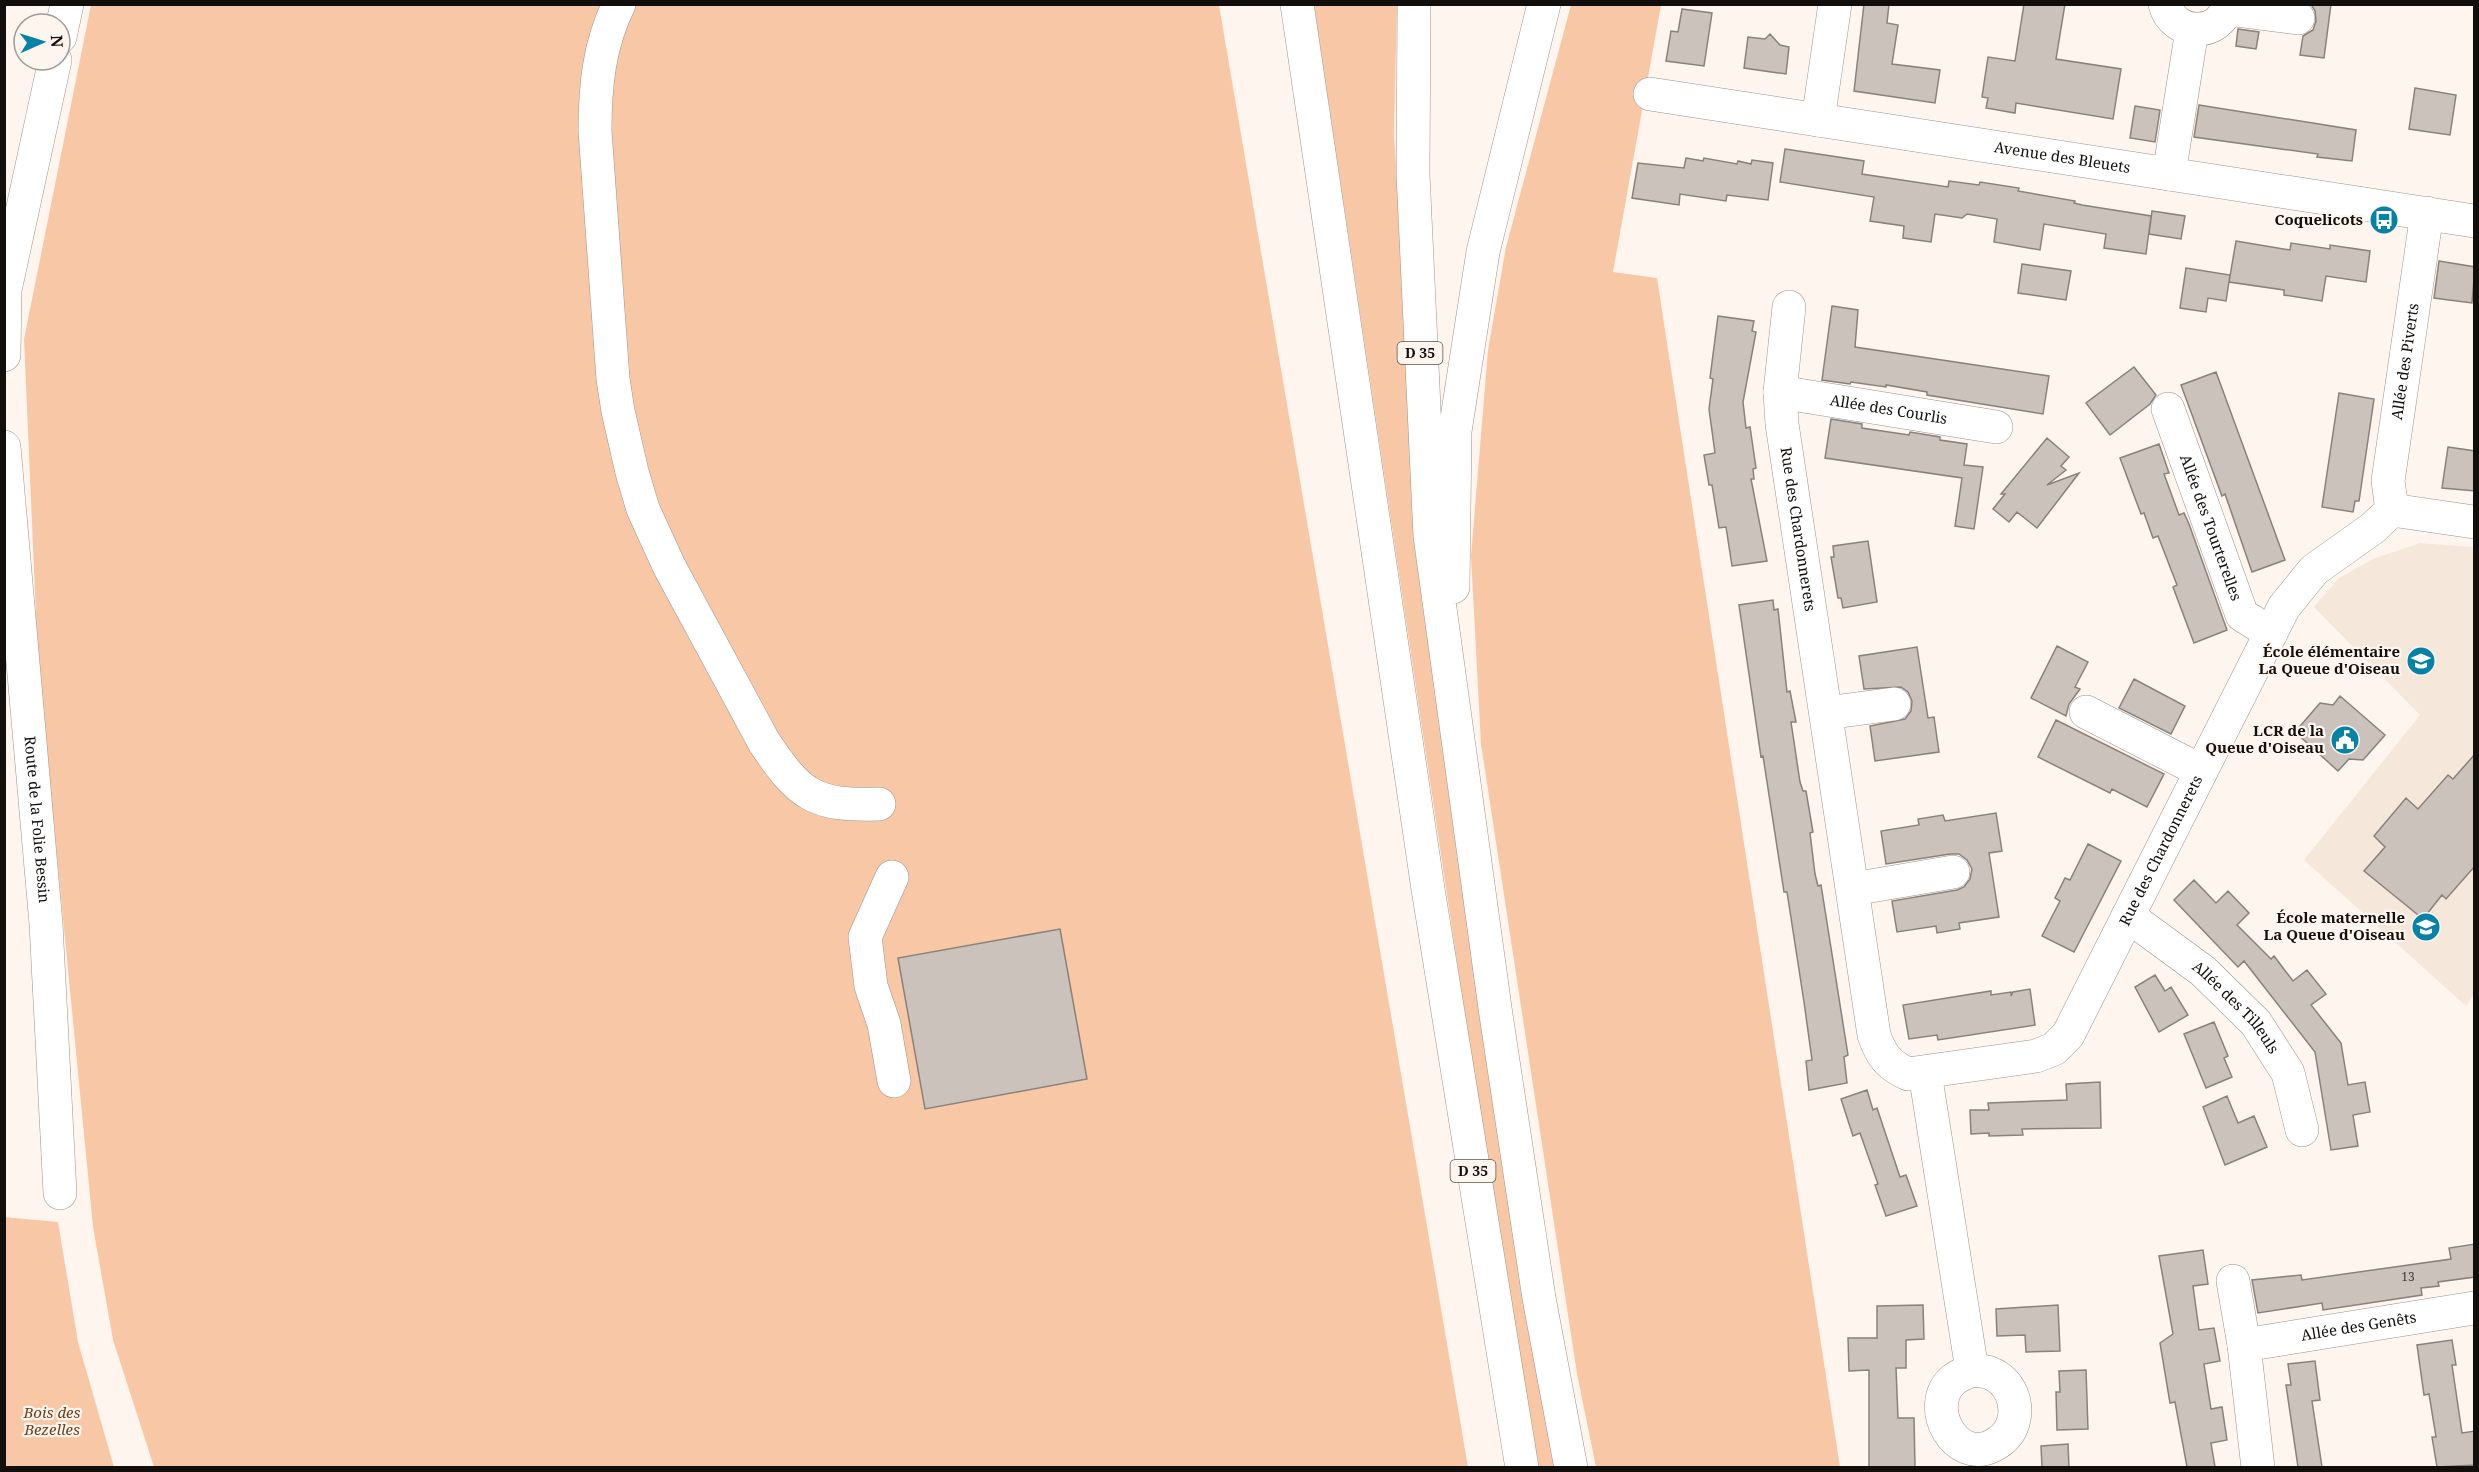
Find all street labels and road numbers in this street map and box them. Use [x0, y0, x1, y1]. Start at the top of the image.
street label: Avenue des Bleuets [1993, 136, 2132, 177]
street label: Allée des Piverts [2386, 302, 2423, 421]
road number: D 35 [1398, 342, 1442, 364]
street label: Allée des Courlis [1829, 389, 1949, 428]
street label: Rue des Chardonnerets [1777, 446, 1821, 613]
street label: Allée des Tourterelles [2176, 451, 2247, 603]
street label: Route de la Folie Bessin [20, 735, 55, 904]
street label: Rue des Chardonnerets [2114, 771, 2207, 929]
street label: Allée des Tilleuls [2189, 956, 2284, 1057]
road number: D 35 [1450, 1160, 1496, 1182]
street label: Allée des Genêts [2300, 1306, 2418, 1345]

